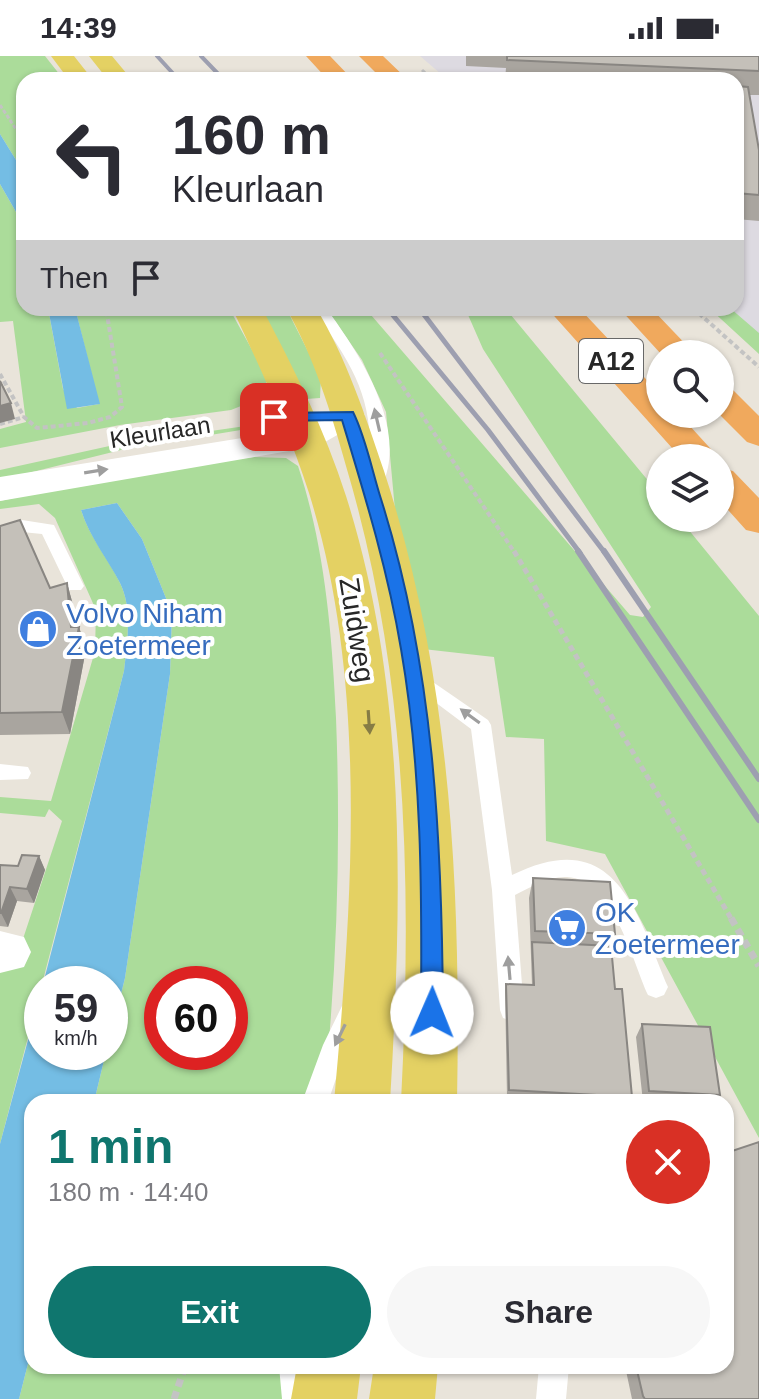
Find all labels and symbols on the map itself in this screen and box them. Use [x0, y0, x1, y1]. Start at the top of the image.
road number: A12 [579, 339, 643, 383]
pin [240, 383, 308, 451]
one-way arrow [370, 408, 383, 433]
street label: Kleurlaan [108, 411, 212, 453]
one-way arrow [83, 465, 108, 477]
street label: Zuidweg [333, 575, 381, 685]
place label: Volvo Niham Zoetermeer [66, 598, 223, 661]
shop icon: Volvo Niham Zoetermeer [17, 608, 59, 650]
one-way arrow [459, 709, 480, 724]
one-way arrow [363, 710, 376, 735]
place label: OK Zoetermeer [595, 897, 740, 960]
supermarket icon: OK Zoetermeer [546, 907, 588, 949]
one-way arrow [502, 955, 515, 980]
speed limit sign: 60 [144, 966, 248, 1070]
position arrow [390, 971, 474, 1055]
one-way arrow [334, 1024, 347, 1047]

